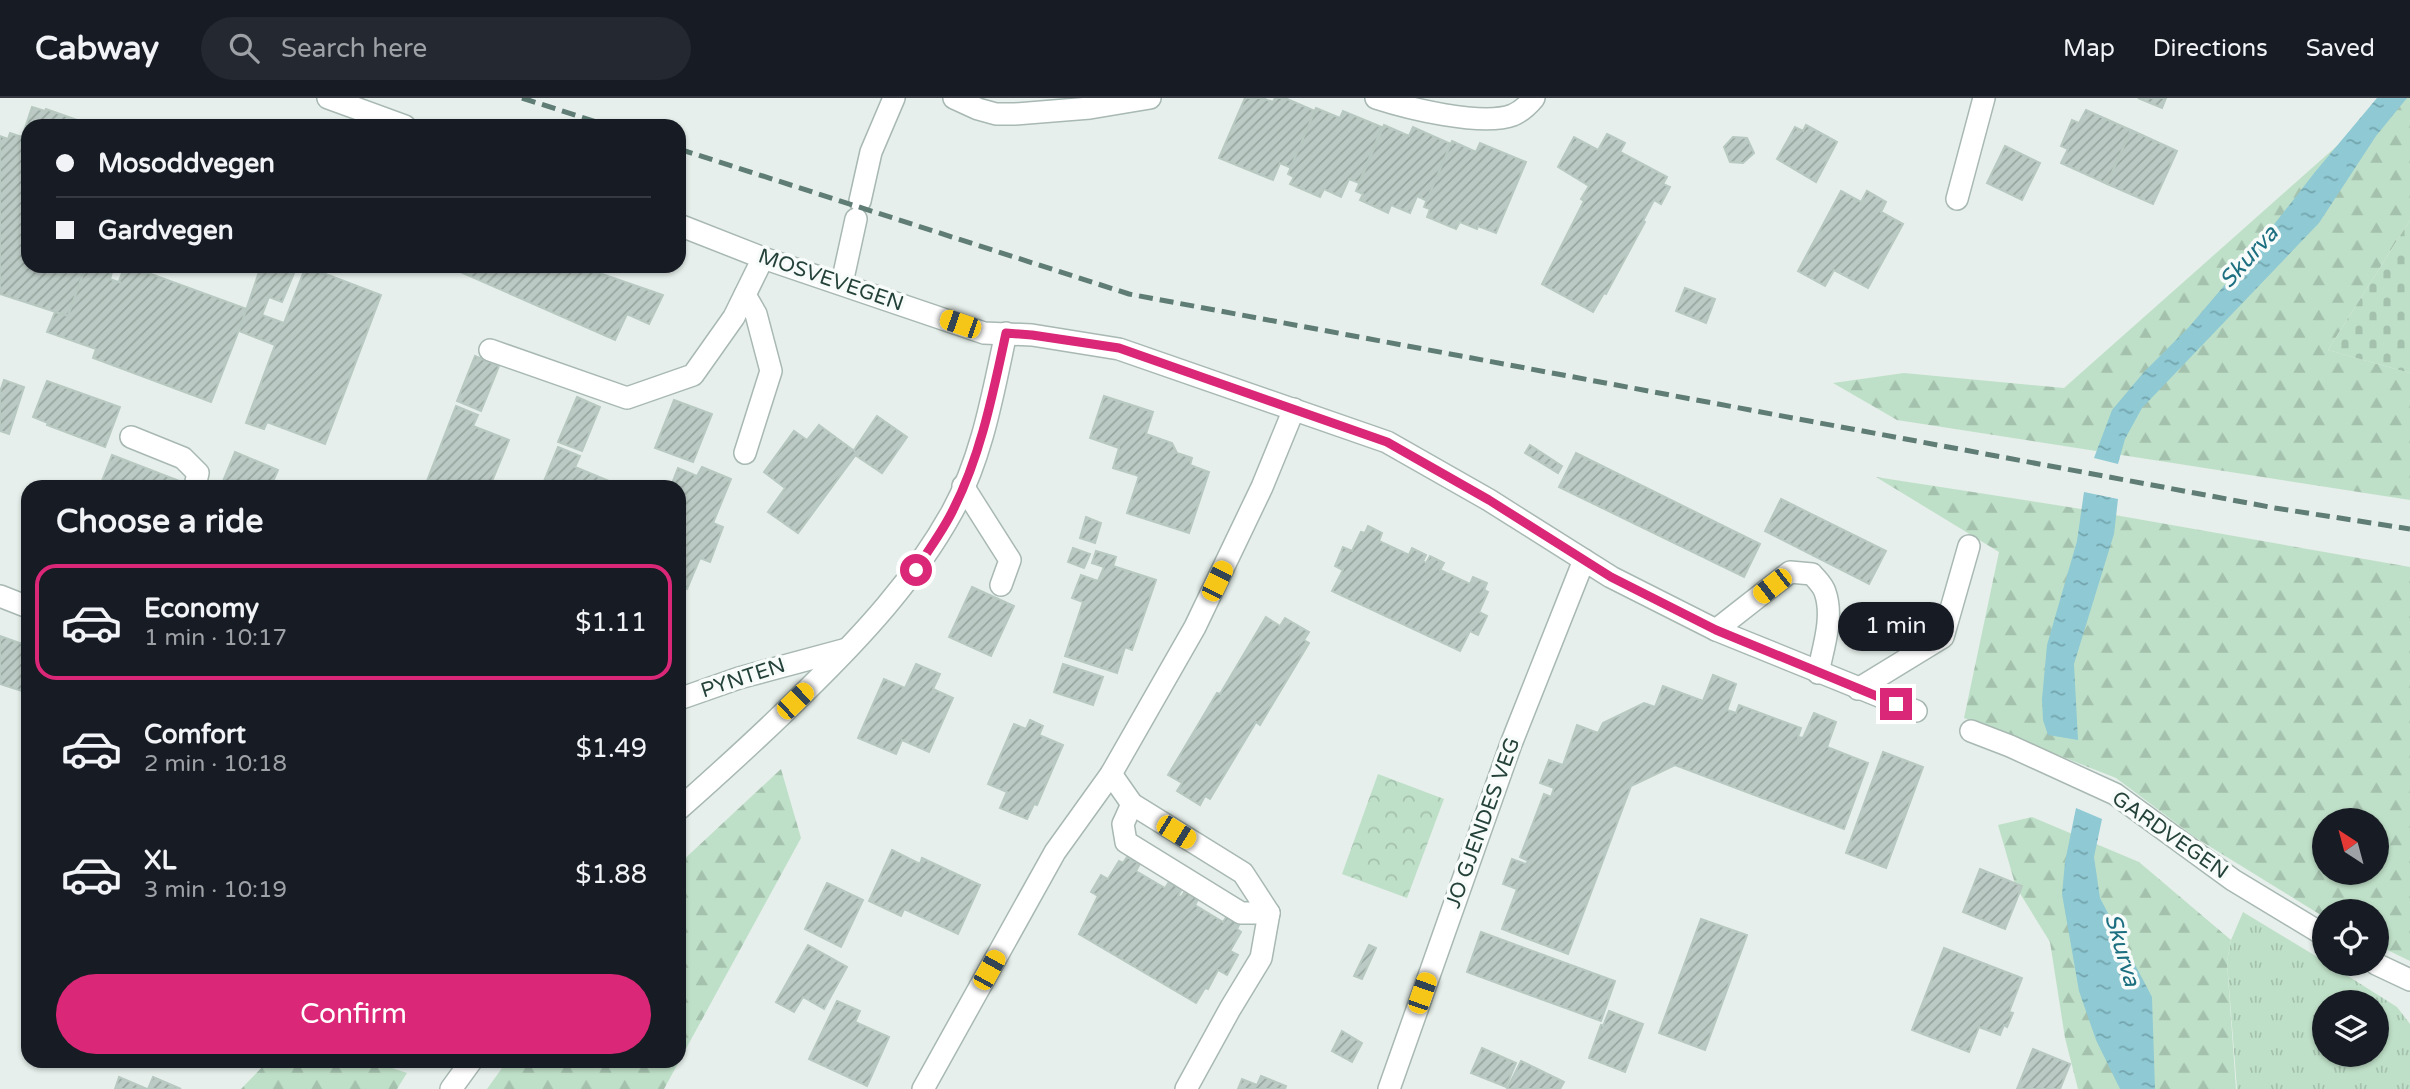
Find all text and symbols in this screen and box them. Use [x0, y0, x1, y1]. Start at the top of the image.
search box [201, 17, 691, 80]
text: Cabway [35, 29, 159, 68]
icon: search [225, 29, 263, 67]
text: Search here [281, 33, 427, 64]
text: Map [2063, 34, 2115, 63]
text: Directions [2153, 34, 2268, 63]
text: Saved [2306, 34, 2375, 63]
text: Mosoddvegen [98, 148, 275, 179]
text: Gardvegen [98, 215, 234, 246]
water label: Skurva [2214, 219, 2285, 294]
street label: MOSVEVEGEN [755, 243, 907, 317]
car [937, 307, 984, 341]
text: Choose a ride [56, 503, 263, 541]
route start [900, 554, 932, 586]
car [1199, 558, 1236, 604]
car [1749, 565, 1796, 607]
icon: car [60, 591, 123, 654]
text: Economy [144, 593, 259, 624]
callout: 1 min [1838, 602, 1954, 652]
text: $1.11 [575, 607, 647, 638]
text: 1 min [1865, 612, 1927, 640]
text: 1 min · 10:17 [144, 624, 287, 652]
street label: PYNTEN [698, 653, 788, 703]
car [773, 679, 818, 723]
route end [1880, 688, 1912, 720]
icon: car [60, 717, 123, 780]
text: Comfort [144, 719, 246, 750]
text: $1.49 [576, 733, 647, 764]
street label: JO GJENDES VEG [1441, 734, 1525, 912]
text: 2 min · 10:18 [144, 750, 287, 778]
street label: GARDVEGEN [2107, 786, 2233, 884]
north arrow [2312, 808, 2389, 886]
map controls [2312, 808, 2389, 1067]
car [1153, 812, 1200, 852]
icon: car [60, 843, 123, 906]
text: XL [144, 845, 176, 876]
text: $1.88 [575, 859, 647, 890]
text: 3 min · 10:19 [144, 876, 287, 904]
button: locate [2312, 899, 2389, 976]
water label: Skurva [2098, 910, 2146, 991]
car [970, 947, 1009, 993]
car [1406, 970, 1439, 1016]
button: Confirm [56, 974, 651, 1054]
button: layers [2312, 990, 2389, 1067]

